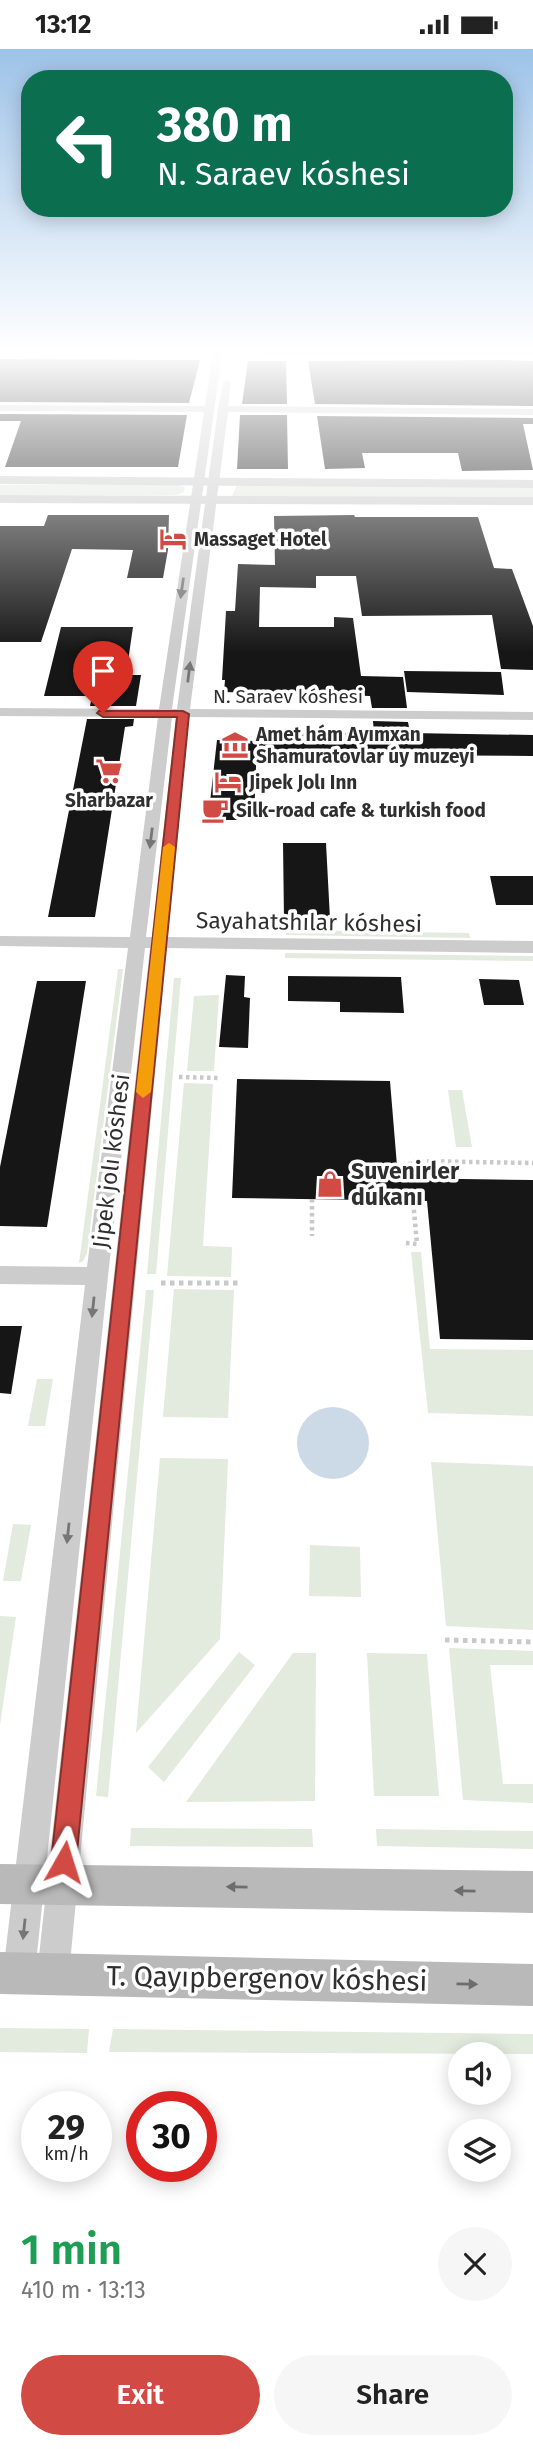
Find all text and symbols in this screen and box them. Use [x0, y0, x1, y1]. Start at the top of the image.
text: 13:12 [35, 9, 91, 40]
text: 380 m [157, 95, 293, 154]
icon: left [42, 98, 133, 189]
text: N. Saraev kóshesi [157, 155, 410, 193]
hotel icon: Massaget Hotel [158, 524, 188, 554]
place label: Massaget Hotel [194, 528, 327, 551]
one-way arrow [177, 577, 188, 599]
pin [73, 641, 133, 713]
icon: arrive [84, 652, 122, 690]
one-way arrow [183, 661, 194, 683]
street label: N. Saraev kóshesi [213, 685, 363, 708]
place label: Amet hám Ayımxan Shamuratovlar úy muzeyi [255, 723, 475, 768]
museum icon: Amet hám Ayımxan Shamuratovlar úy muzeyi [220, 730, 250, 760]
supermarket icon: Sharbazar [94, 756, 124, 786]
hotel icon: Jipek Jolı Inn [213, 767, 243, 797]
place label: Jipek Jolı Inn [248, 771, 357, 794]
place label: Sharbazar [65, 789, 153, 812]
cafe icon: Silk-road cafe & turkish food [200, 795, 230, 825]
place label: Silk-road cafe & turkish food [236, 799, 486, 822]
one-way arrow [145, 827, 156, 849]
street label: Sayahatshılar kóshesi [196, 906, 422, 938]
street label: Jipek jolı kóshesi [86, 1072, 136, 1250]
place label: Suvenirler dúkanı [351, 1157, 460, 1211]
shop icon: Suvenirler dúkanı [315, 1169, 345, 1199]
one-way arrow [88, 1296, 99, 1318]
one-way arrow [62, 1522, 73, 1544]
position arrow [27, 1825, 101, 1899]
one-way arrow [226, 1881, 248, 1893]
one-way arrow [454, 1885, 476, 1897]
one-way arrow [18, 1918, 29, 1940]
street label: T. Qayıpbergenov kóshesi [106, 1959, 428, 1998]
one-way arrow [456, 1978, 478, 1989]
map controls [448, 2042, 511, 2182]
button: sound [448, 2042, 511, 2105]
speed limit sign: 30 [126, 2091, 217, 2182]
text: 29 [48, 2106, 85, 2148]
button: layers [448, 2119, 511, 2182]
text: km/h [44, 2143, 89, 2165]
text: 1 min [21, 2225, 122, 2275]
button: close [438, 2227, 512, 2301]
text: 410 m · 13:13 [21, 2276, 146, 2304]
button: Exit [21, 2355, 260, 2435]
button: Share [274, 2355, 512, 2435]

